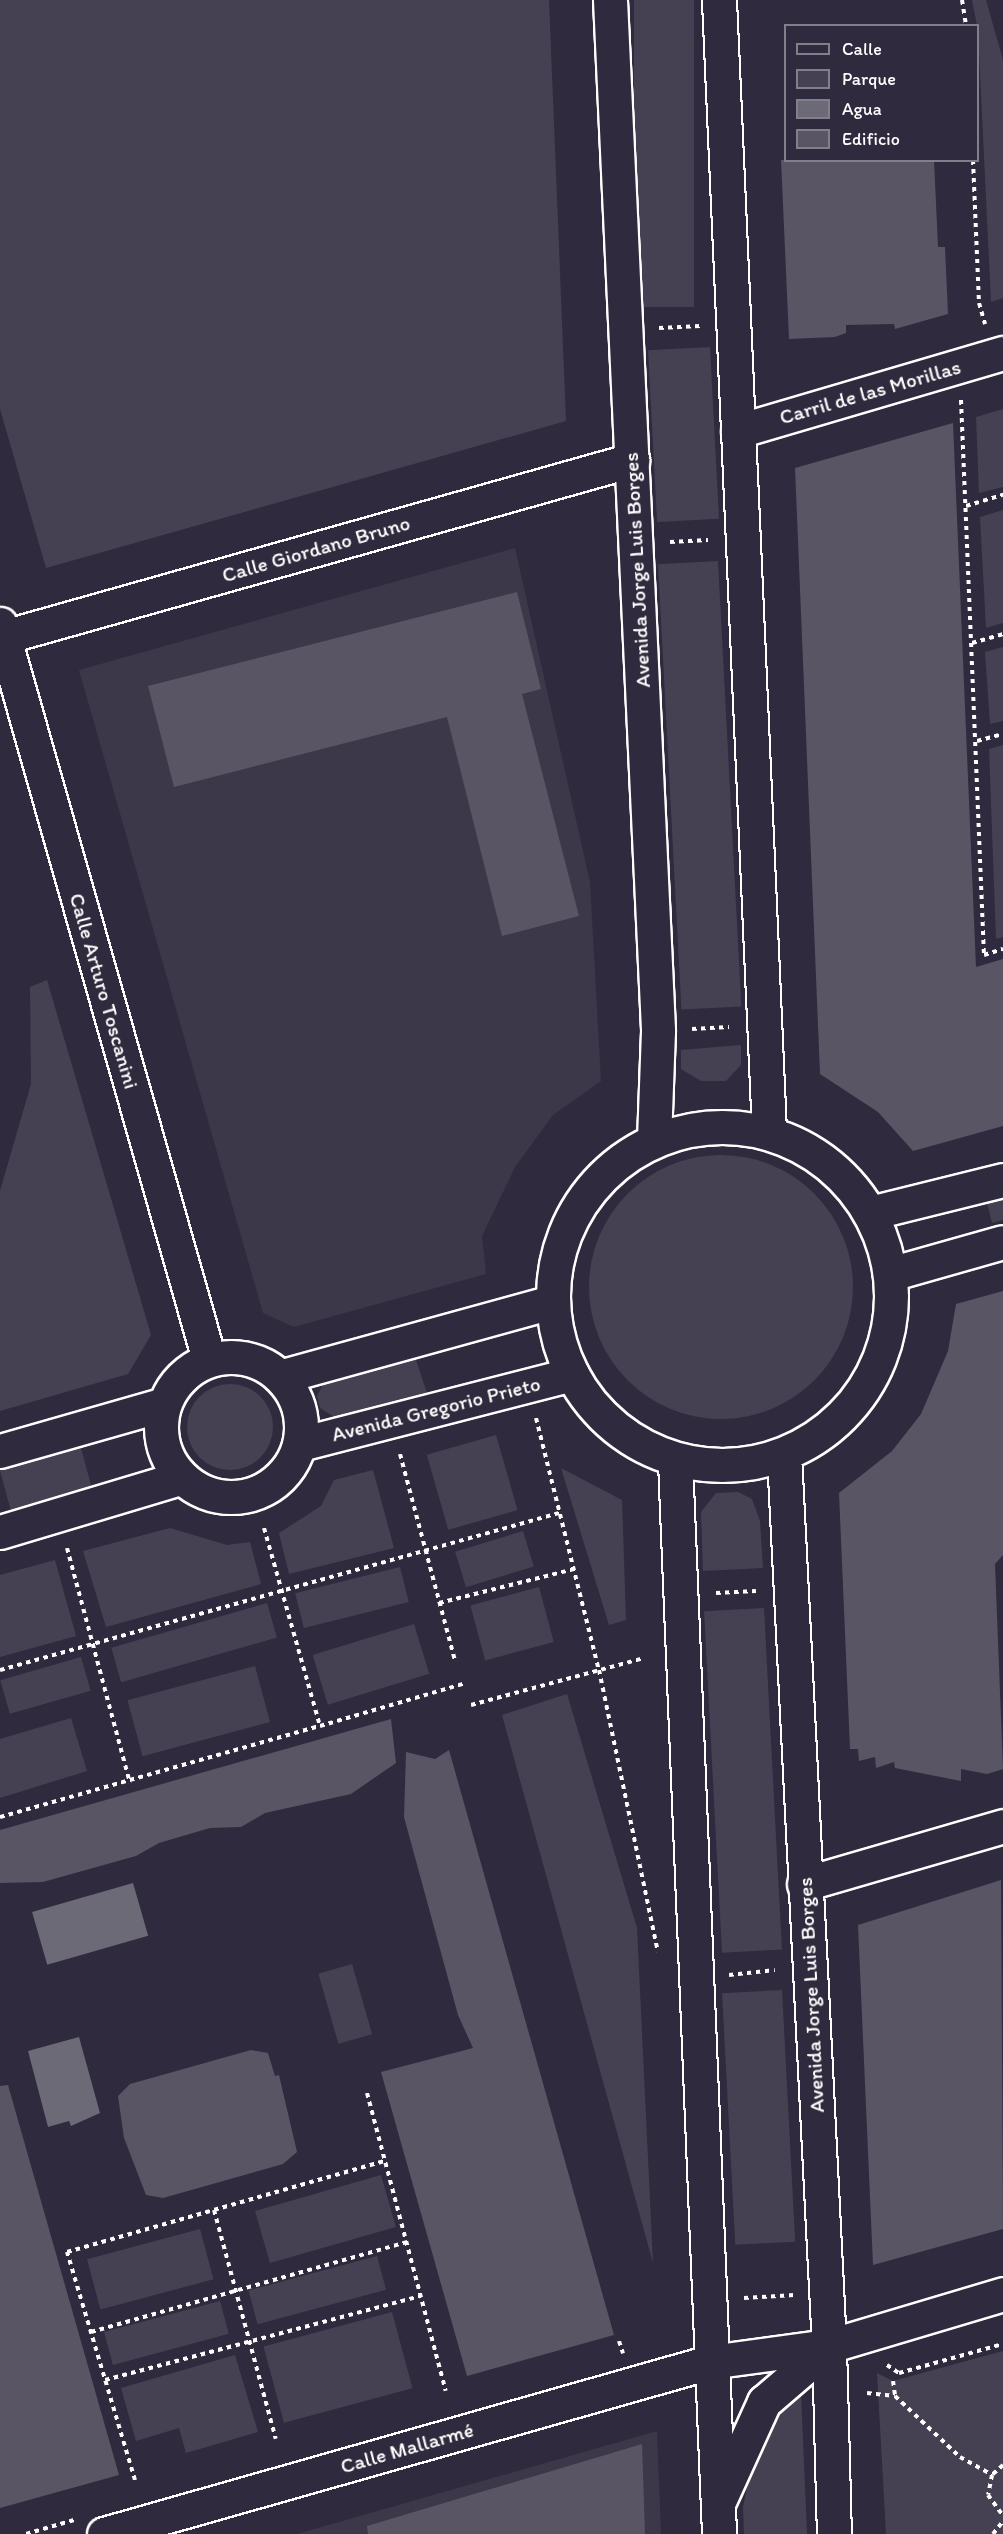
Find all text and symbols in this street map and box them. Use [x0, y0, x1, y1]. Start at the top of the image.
legend [784, 24, 979, 162]
text: Calle [842, 38, 882, 60]
text: Parque [842, 68, 896, 90]
text: Agua [842, 98, 882, 120]
text: Edificio [842, 128, 900, 150]
street label: Carril de las Morillas [777, 354, 963, 430]
street label: Avenida Jorge Luis Borges [618, 452, 656, 688]
street label: Calle Giordano Bruno [219, 510, 413, 588]
street label: Calle Arturo Toscanini [64, 891, 144, 1091]
street label: Avenida Gregorio Prieto [329, 1371, 543, 1447]
street label: Avenida Jorge Luis Borges [792, 1877, 830, 2113]
street label: Calle Mallarmé [338, 2417, 476, 2479]

